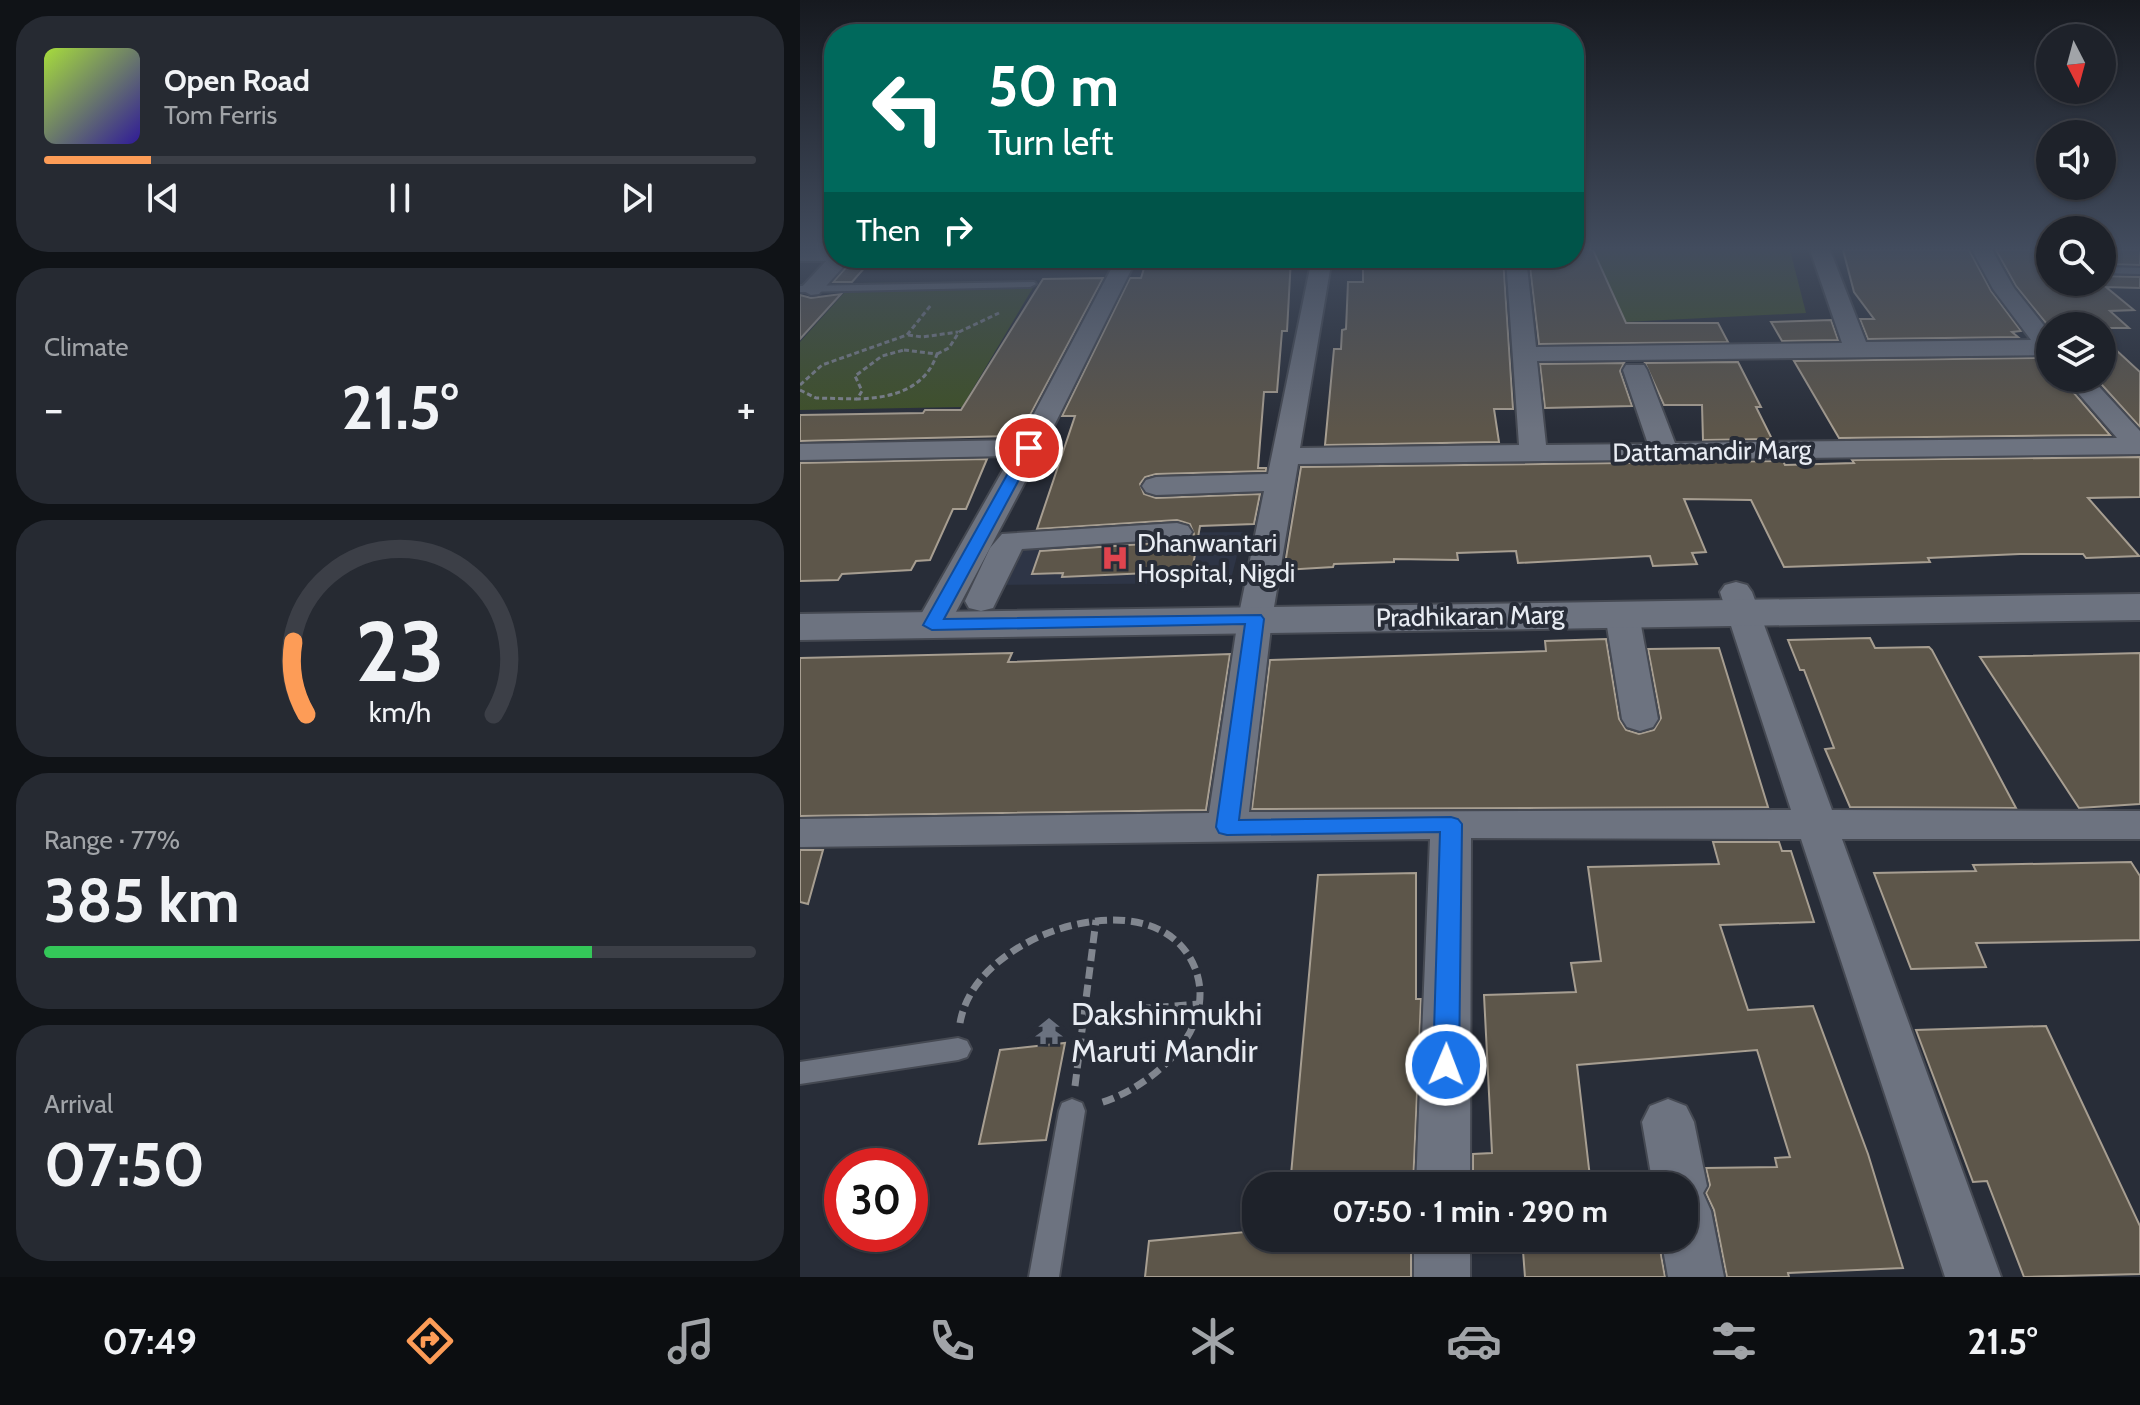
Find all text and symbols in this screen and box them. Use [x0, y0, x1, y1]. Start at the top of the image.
north arrow [2036, 24, 2116, 104]
map controls [2036, 24, 2116, 392]
text: 50 m [988, 52, 1119, 120]
icon: left [856, 56, 960, 160]
text: Open Road [164, 62, 310, 99]
text: Tom Ferris [164, 99, 277, 131]
text: Turn left [988, 120, 1113, 164]
button: sound [2036, 120, 2116, 200]
icon: previous [141, 176, 185, 220]
icon: pause [378, 176, 422, 220]
icon: next [615, 176, 659, 220]
icon: right [936, 208, 980, 252]
text: Then [856, 212, 920, 249]
button: search [2036, 216, 2116, 296]
button: layers [2036, 312, 2116, 392]
text: Climate [44, 331, 129, 363]
text: 21.5° [342, 371, 458, 444]
text: − [44, 382, 63, 435]
text: + [737, 382, 756, 435]
pin [995, 414, 1063, 482]
icon: arrive [1007, 426, 1051, 470]
street label: Dattamandir Marg [1612, 433, 1813, 469]
place label: Dhanwantari Hospital, Nigdi [1137, 527, 1295, 589]
hospital icon: Dhanwantari Hospital, Nigdi [1100, 543, 1130, 573]
street label: Pradhikaran Marg [1375, 598, 1566, 634]
text: 23 [356, 600, 444, 701]
text: km/h [369, 694, 431, 729]
text: Range · 77% [44, 824, 180, 856]
text: 385 km [44, 864, 240, 937]
place label: Dakshinmukhi Maruti Mandir [1071, 994, 1262, 1070]
temple icon: Dakshinmukhi Maruti Mandir [1034, 1016, 1064, 1046]
position arrow [1404, 1023, 1488, 1107]
text: Arrival [44, 1088, 113, 1120]
text: 07:50 [44, 1128, 205, 1201]
speed limit sign: 30 [824, 1148, 928, 1252]
text: 07:50 · 1 min · 290 m [1332, 1193, 1608, 1230]
icon: directions [402, 1313, 458, 1369]
icon: music [663, 1313, 719, 1369]
icon: phone [924, 1313, 980, 1369]
icon: climate [1185, 1313, 1241, 1369]
icon: car [1446, 1313, 1502, 1369]
icon: filters [1706, 1313, 1762, 1369]
text: 07:49 [102, 1319, 197, 1363]
text: 21.5° [1967, 1319, 2037, 1363]

